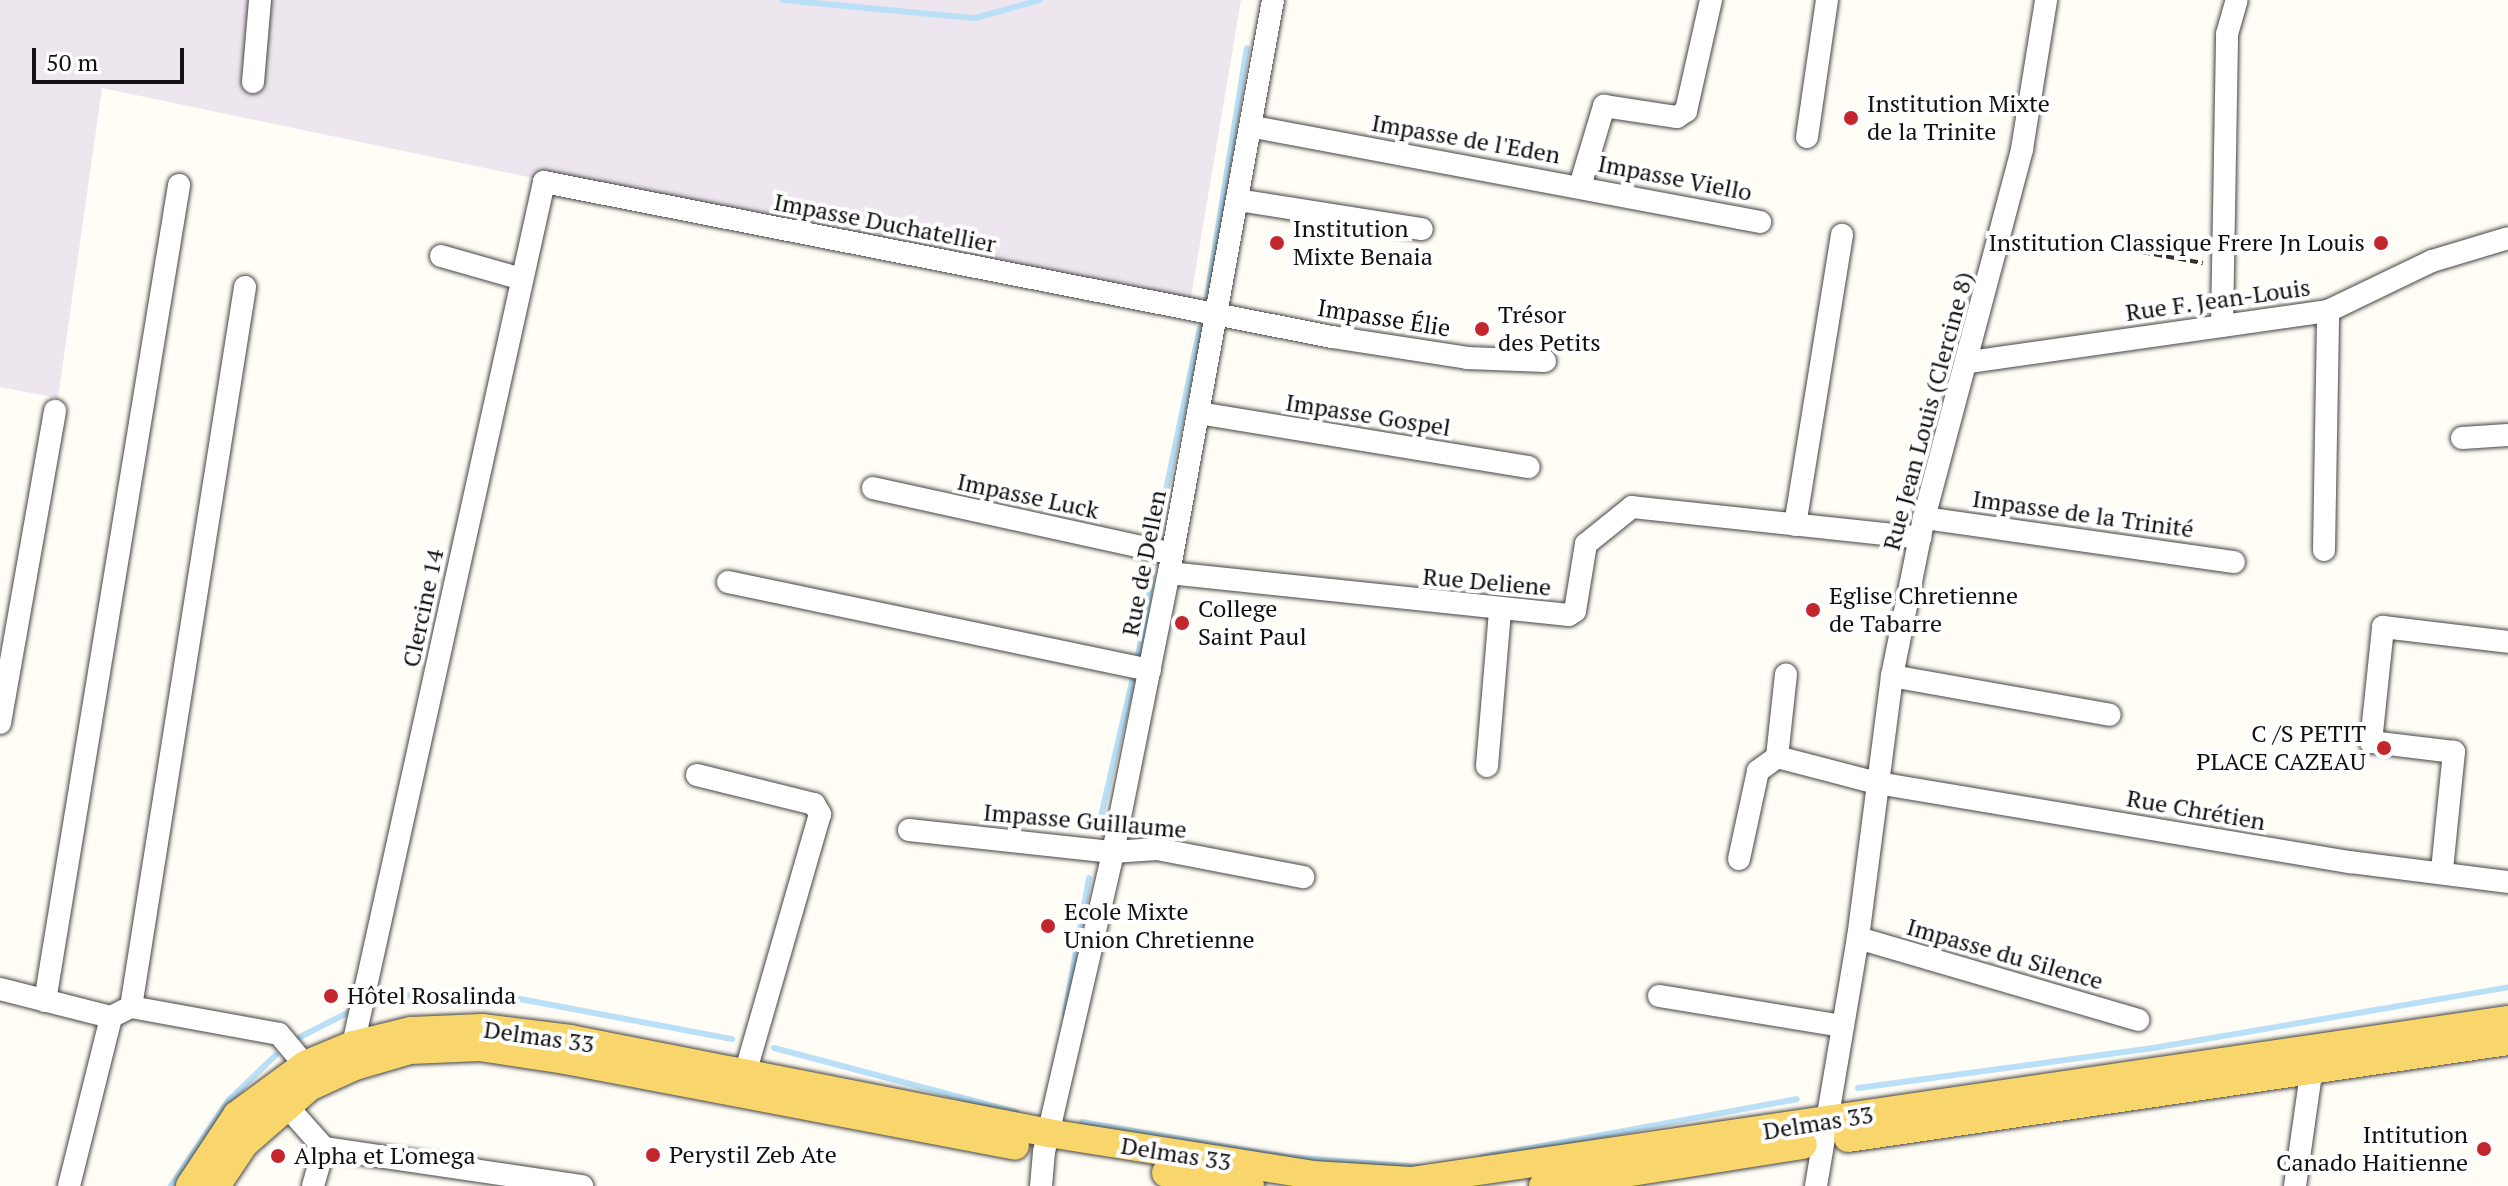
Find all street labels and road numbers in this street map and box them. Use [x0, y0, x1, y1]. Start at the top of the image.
street label: Impasse de l'Eden [1369, 108, 1563, 170]
street label: Impasse Viello [1595, 149, 1755, 207]
street label: Impasse Duchatellier [772, 187, 998, 259]
street label: Rue Jean Louis (Clercine 8) [1877, 269, 1979, 553]
street label: Rue F. Jean-Louis [2123, 273, 2313, 327]
street label: Impasse Élie [1316, 293, 1452, 343]
street label: Impasse Gospel [1283, 388, 1453, 442]
street label: Impasse Luck [955, 467, 1101, 525]
street label: Impasse de la Trinité [1971, 484, 2195, 544]
street label: Rue de Dellen [1116, 488, 1172, 638]
street label: Clercine 14 [396, 546, 450, 670]
street label: Rue Deliene [1422, 562, 1552, 602]
street label: Rue Chrétien [2124, 784, 2268, 836]
street label: Impasse Guillaume [982, 798, 1188, 844]
street label: Impasse du Silence [1903, 912, 2107, 996]
street label: Delmas 33 [482, 1015, 596, 1059]
street label: Delmas 33 [1761, 1100, 1875, 1146]
street label: Delmas 33 [1119, 1131, 1233, 1177]

